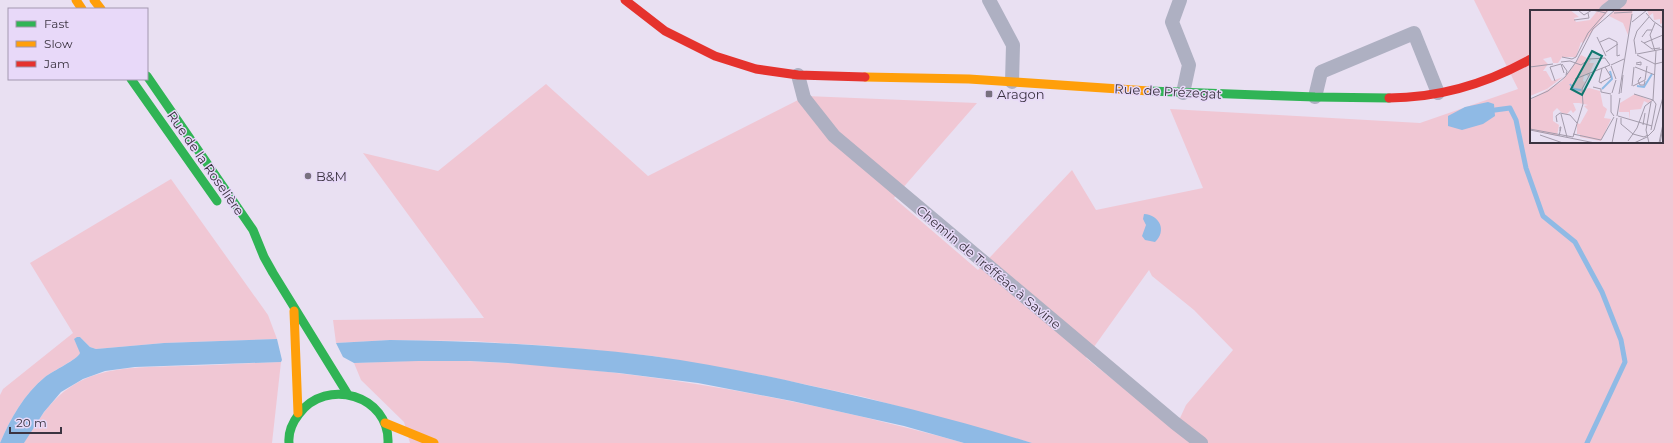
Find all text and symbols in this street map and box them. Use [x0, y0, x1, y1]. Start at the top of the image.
legend [8, 8, 148, 80]
inset map [1530, 10, 1663, 143]
text: Fast [44, 16, 69, 31]
text: Slow [44, 36, 73, 51]
text: Jam [43, 56, 70, 71]
street label: Rue de Prézegat [1114, 80, 1222, 102]
place label: Aragon [997, 86, 1045, 102]
marker: Aragon [984, 89, 994, 99]
street label: Rue de la Roselière [164, 108, 248, 218]
place label: B&M [316, 168, 347, 184]
marker: B&M [303, 171, 313, 181]
street label: Chemin de Tréfféac à Savine [913, 202, 1065, 332]
scale bar [10, 409, 61, 435]
text: 20 m [16, 415, 47, 430]

